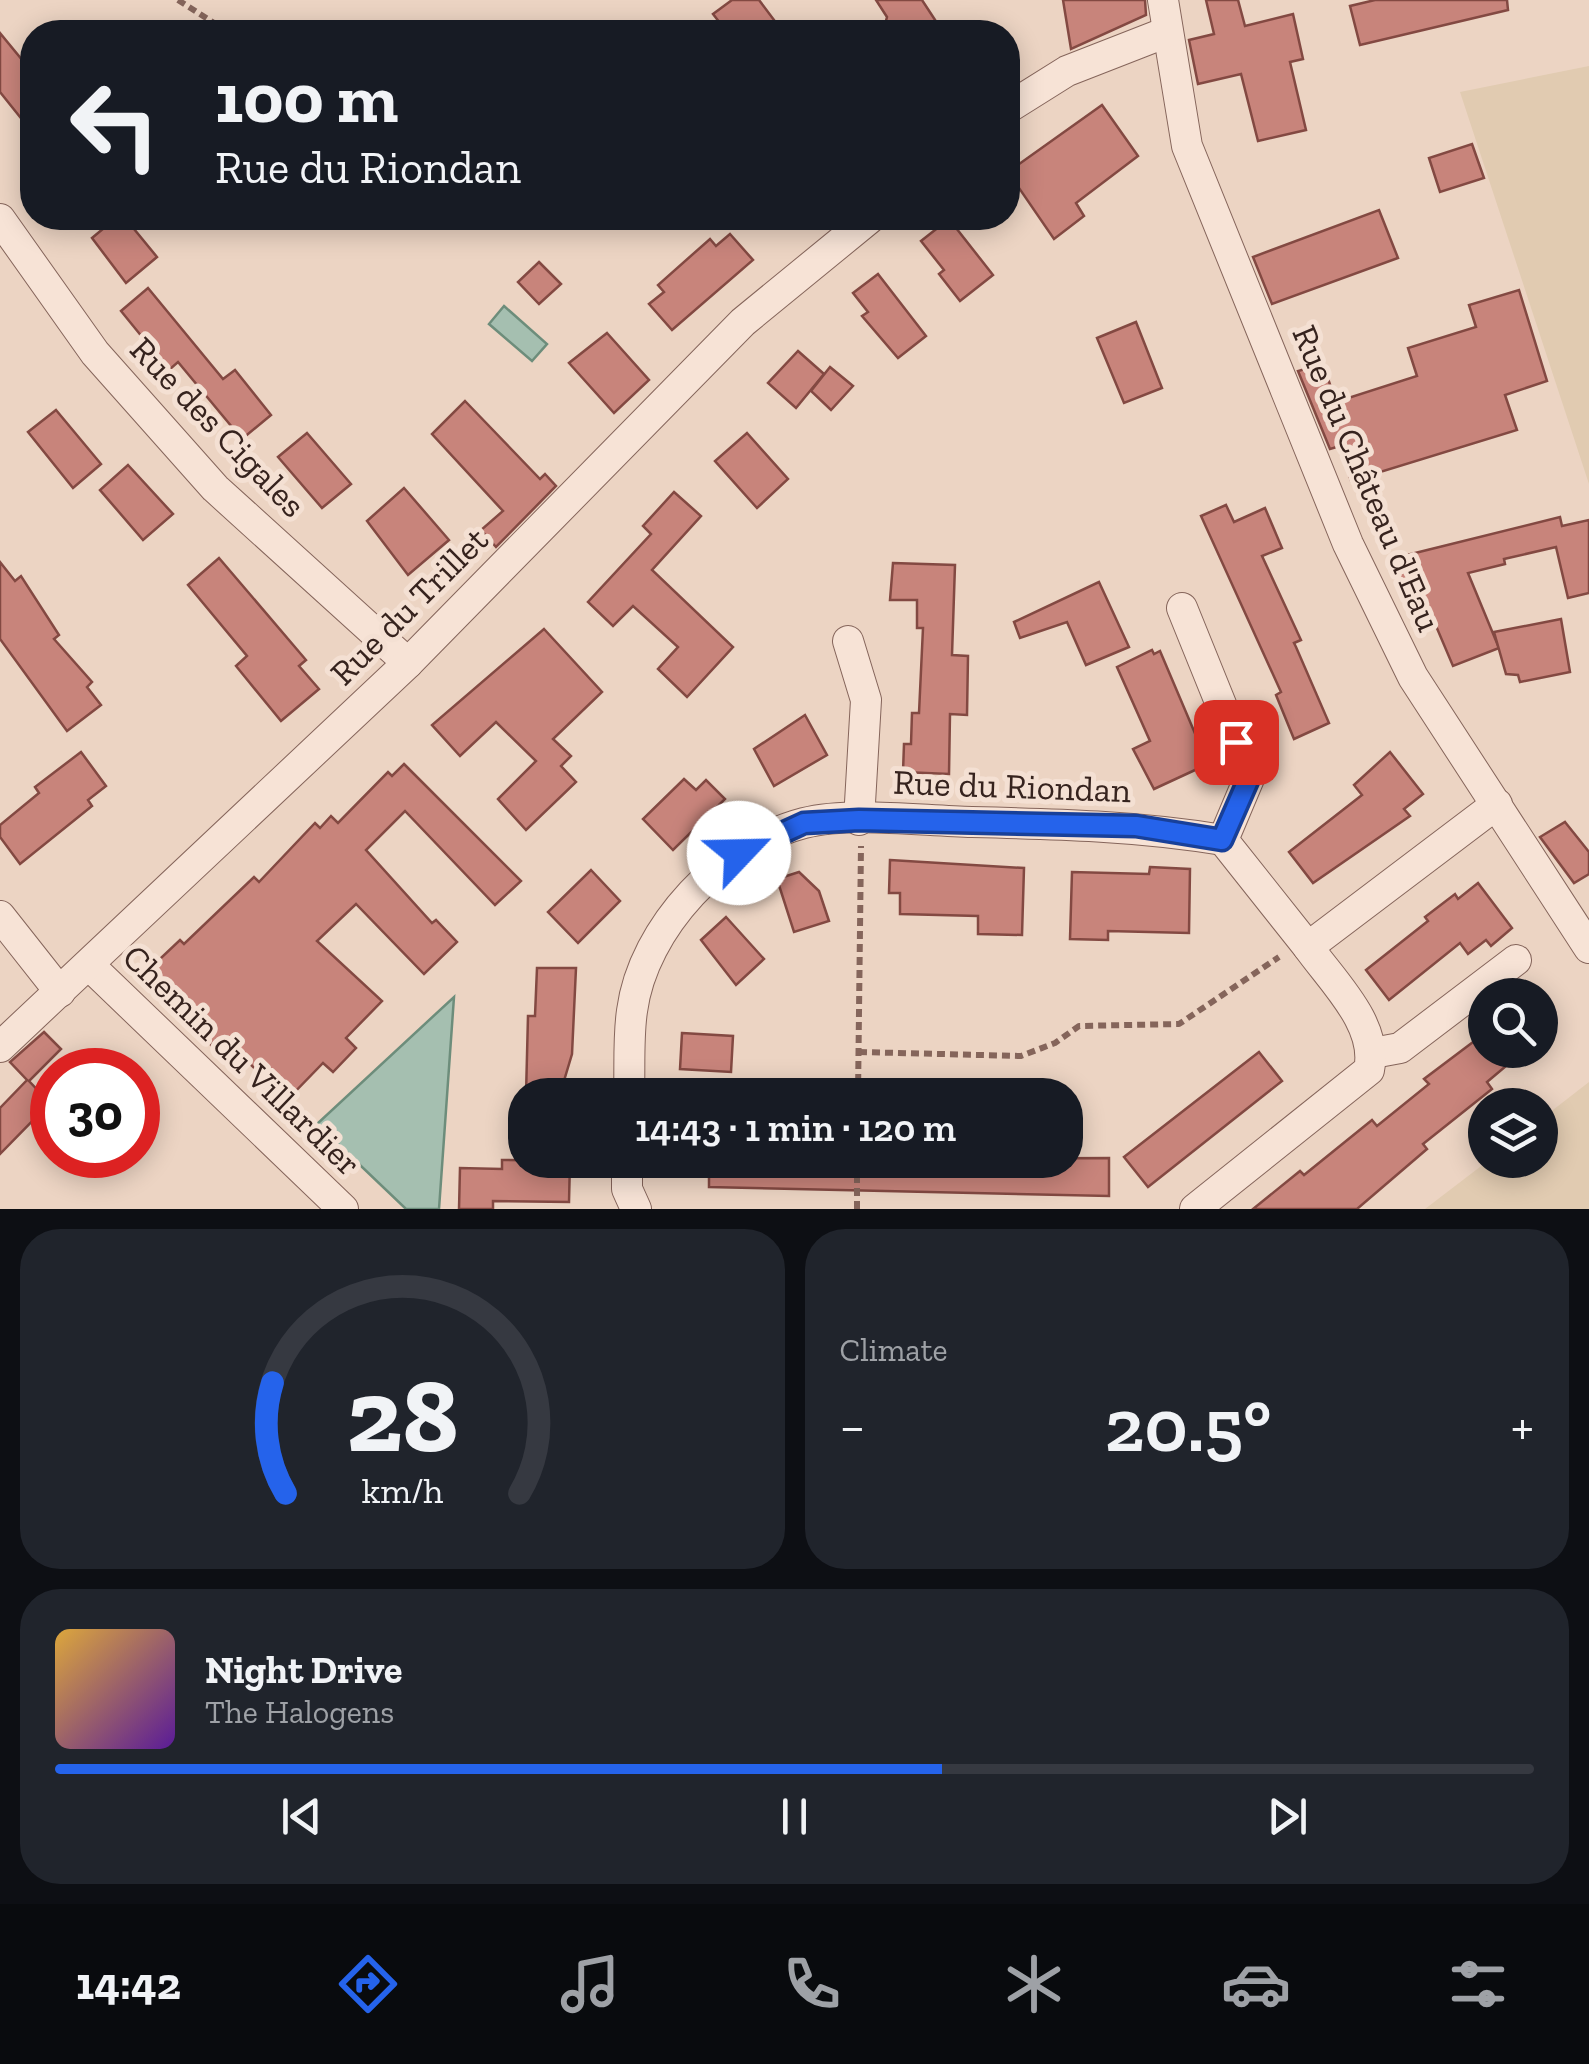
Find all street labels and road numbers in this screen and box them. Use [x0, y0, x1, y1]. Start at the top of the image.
street label: Rue du Château d'Eau [1284, 319, 1451, 638]
street label: Rue des Cigales [122, 328, 314, 526]
street label: Rue du Trillet [321, 518, 497, 694]
street label: Rue du Riondan [892, 761, 1132, 811]
street label: Chemin du Villardier [114, 936, 370, 1184]

